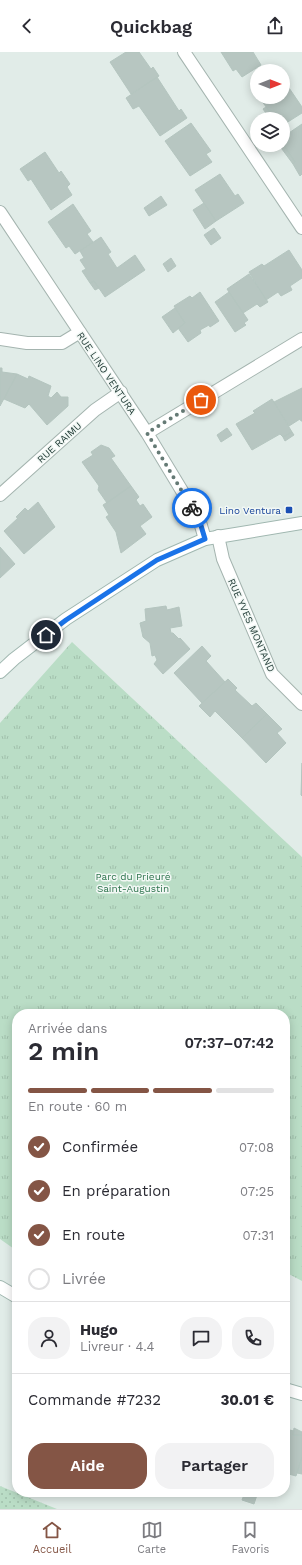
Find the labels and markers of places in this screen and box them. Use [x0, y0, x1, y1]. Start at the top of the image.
pin [184, 383, 218, 417]
place label: Lino Ventura [219, 505, 281, 516]
marker: Lino Ventura [284, 505, 294, 515]
pin [29, 618, 63, 652]

